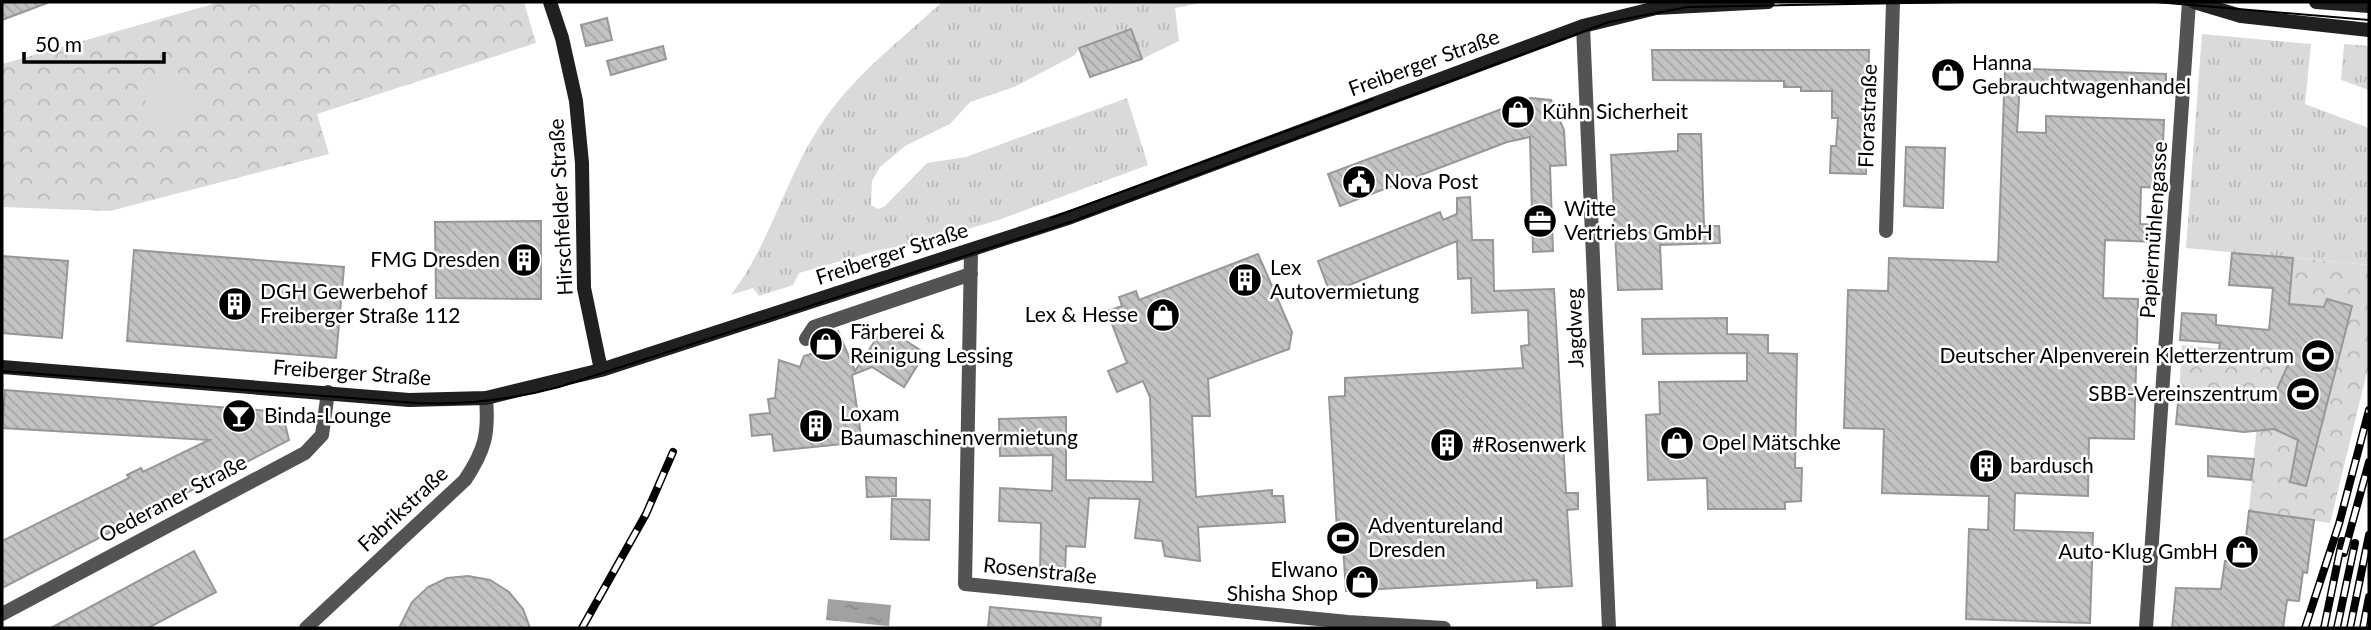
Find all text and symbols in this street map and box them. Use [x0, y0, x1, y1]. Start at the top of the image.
scale bar [24, 21, 164, 65]
street label: Freiberger Straße [1345, 23, 1502, 100]
text: 50 m [35, 31, 82, 56]
place label: Hanna Gebrauchtwagenhandel [1972, 49, 2191, 98]
shop icon: Hanna Gebrauchtwagenhandel [1929, 56, 1967, 94]
street label: Florastraße [1852, 63, 1881, 168]
shop icon: Kühn Sicherheit [1499, 93, 1537, 131]
place label: Kühn Sicherheit [1542, 98, 1689, 123]
street label: Hirschfelder Straße [542, 118, 577, 296]
street label: Papiermühlengasse [2134, 141, 2171, 319]
public building icon: Nova Post [1340, 163, 1378, 201]
place label: Nova Post [1384, 168, 1479, 193]
place label: Witte Vertriebs GmbH [1564, 195, 1713, 244]
office icon: Witte Vertriebs GmbH [1521, 202, 1559, 240]
street label: Freiberger Straße [812, 216, 971, 289]
building icon: FMG Dresden [505, 241, 543, 279]
place label: FMG Dresden [370, 246, 500, 271]
place label: Lex Autovermietung [1270, 254, 1419, 303]
building icon: Lex Autovermietung [1226, 261, 1264, 299]
place label: DGH Gewerbehof Freiberger Straße 112 [260, 278, 461, 327]
building icon: DGH Gewerbehof Freiberger Straße 112 [216, 285, 254, 323]
street label: Jagdweg [1560, 288, 1587, 368]
shop icon: Lex & Hesse [1144, 296, 1182, 334]
place label: Lex & Hesse [1025, 301, 1138, 326]
place label: Färberei & Reinigung Lessing [850, 318, 1013, 367]
shop icon: Färberei & Reinigung Lessing [807, 325, 845, 363]
sports icon: Deutscher Alpenverein Kletterzentrum [2299, 337, 2337, 375]
place label: Deutscher Alpenverein Kletterzentrum [1939, 342, 2294, 367]
street label: Freiberger Straße [272, 354, 432, 390]
sports icon: SBB-Vereinszentrum [2284, 375, 2322, 413]
place label: SBB-Vereinszentrum [2088, 380, 2278, 405]
bar icon: Binda-Lounge [220, 397, 258, 435]
place label: Loxam Baumaschinenvermietung [840, 400, 1078, 449]
place label: Binda-Lounge [264, 402, 391, 427]
building icon: Loxam Baumaschinenvermietung [797, 407, 835, 445]
shop icon: Opel Mätschke [1658, 424, 1696, 462]
building icon: #Rosenwerk [1428, 426, 1466, 464]
place label: Opel Mätschke [1702, 429, 1841, 454]
place label: #Rosenwerk [1472, 431, 1586, 456]
building icon: bardusch [1967, 447, 2005, 485]
street label: Oederaner Straße [94, 448, 250, 547]
place label: bardusch [2010, 452, 2094, 477]
street label: Fabrikstraße [352, 460, 452, 556]
place label: Adventureland Dresden [1368, 512, 1503, 561]
sports icon: Adventureland Dresden [1324, 519, 1362, 557]
shop icon: Auto-Klug GmbH [2223, 533, 2261, 571]
place label: Auto-Klug GmbH [2058, 538, 2218, 563]
street label: Rosenstraße [982, 551, 1098, 588]
place label: Elwano Shisha Shop [1227, 556, 1338, 605]
shop icon: Elwano Shisha Shop [1343, 563, 1381, 601]

